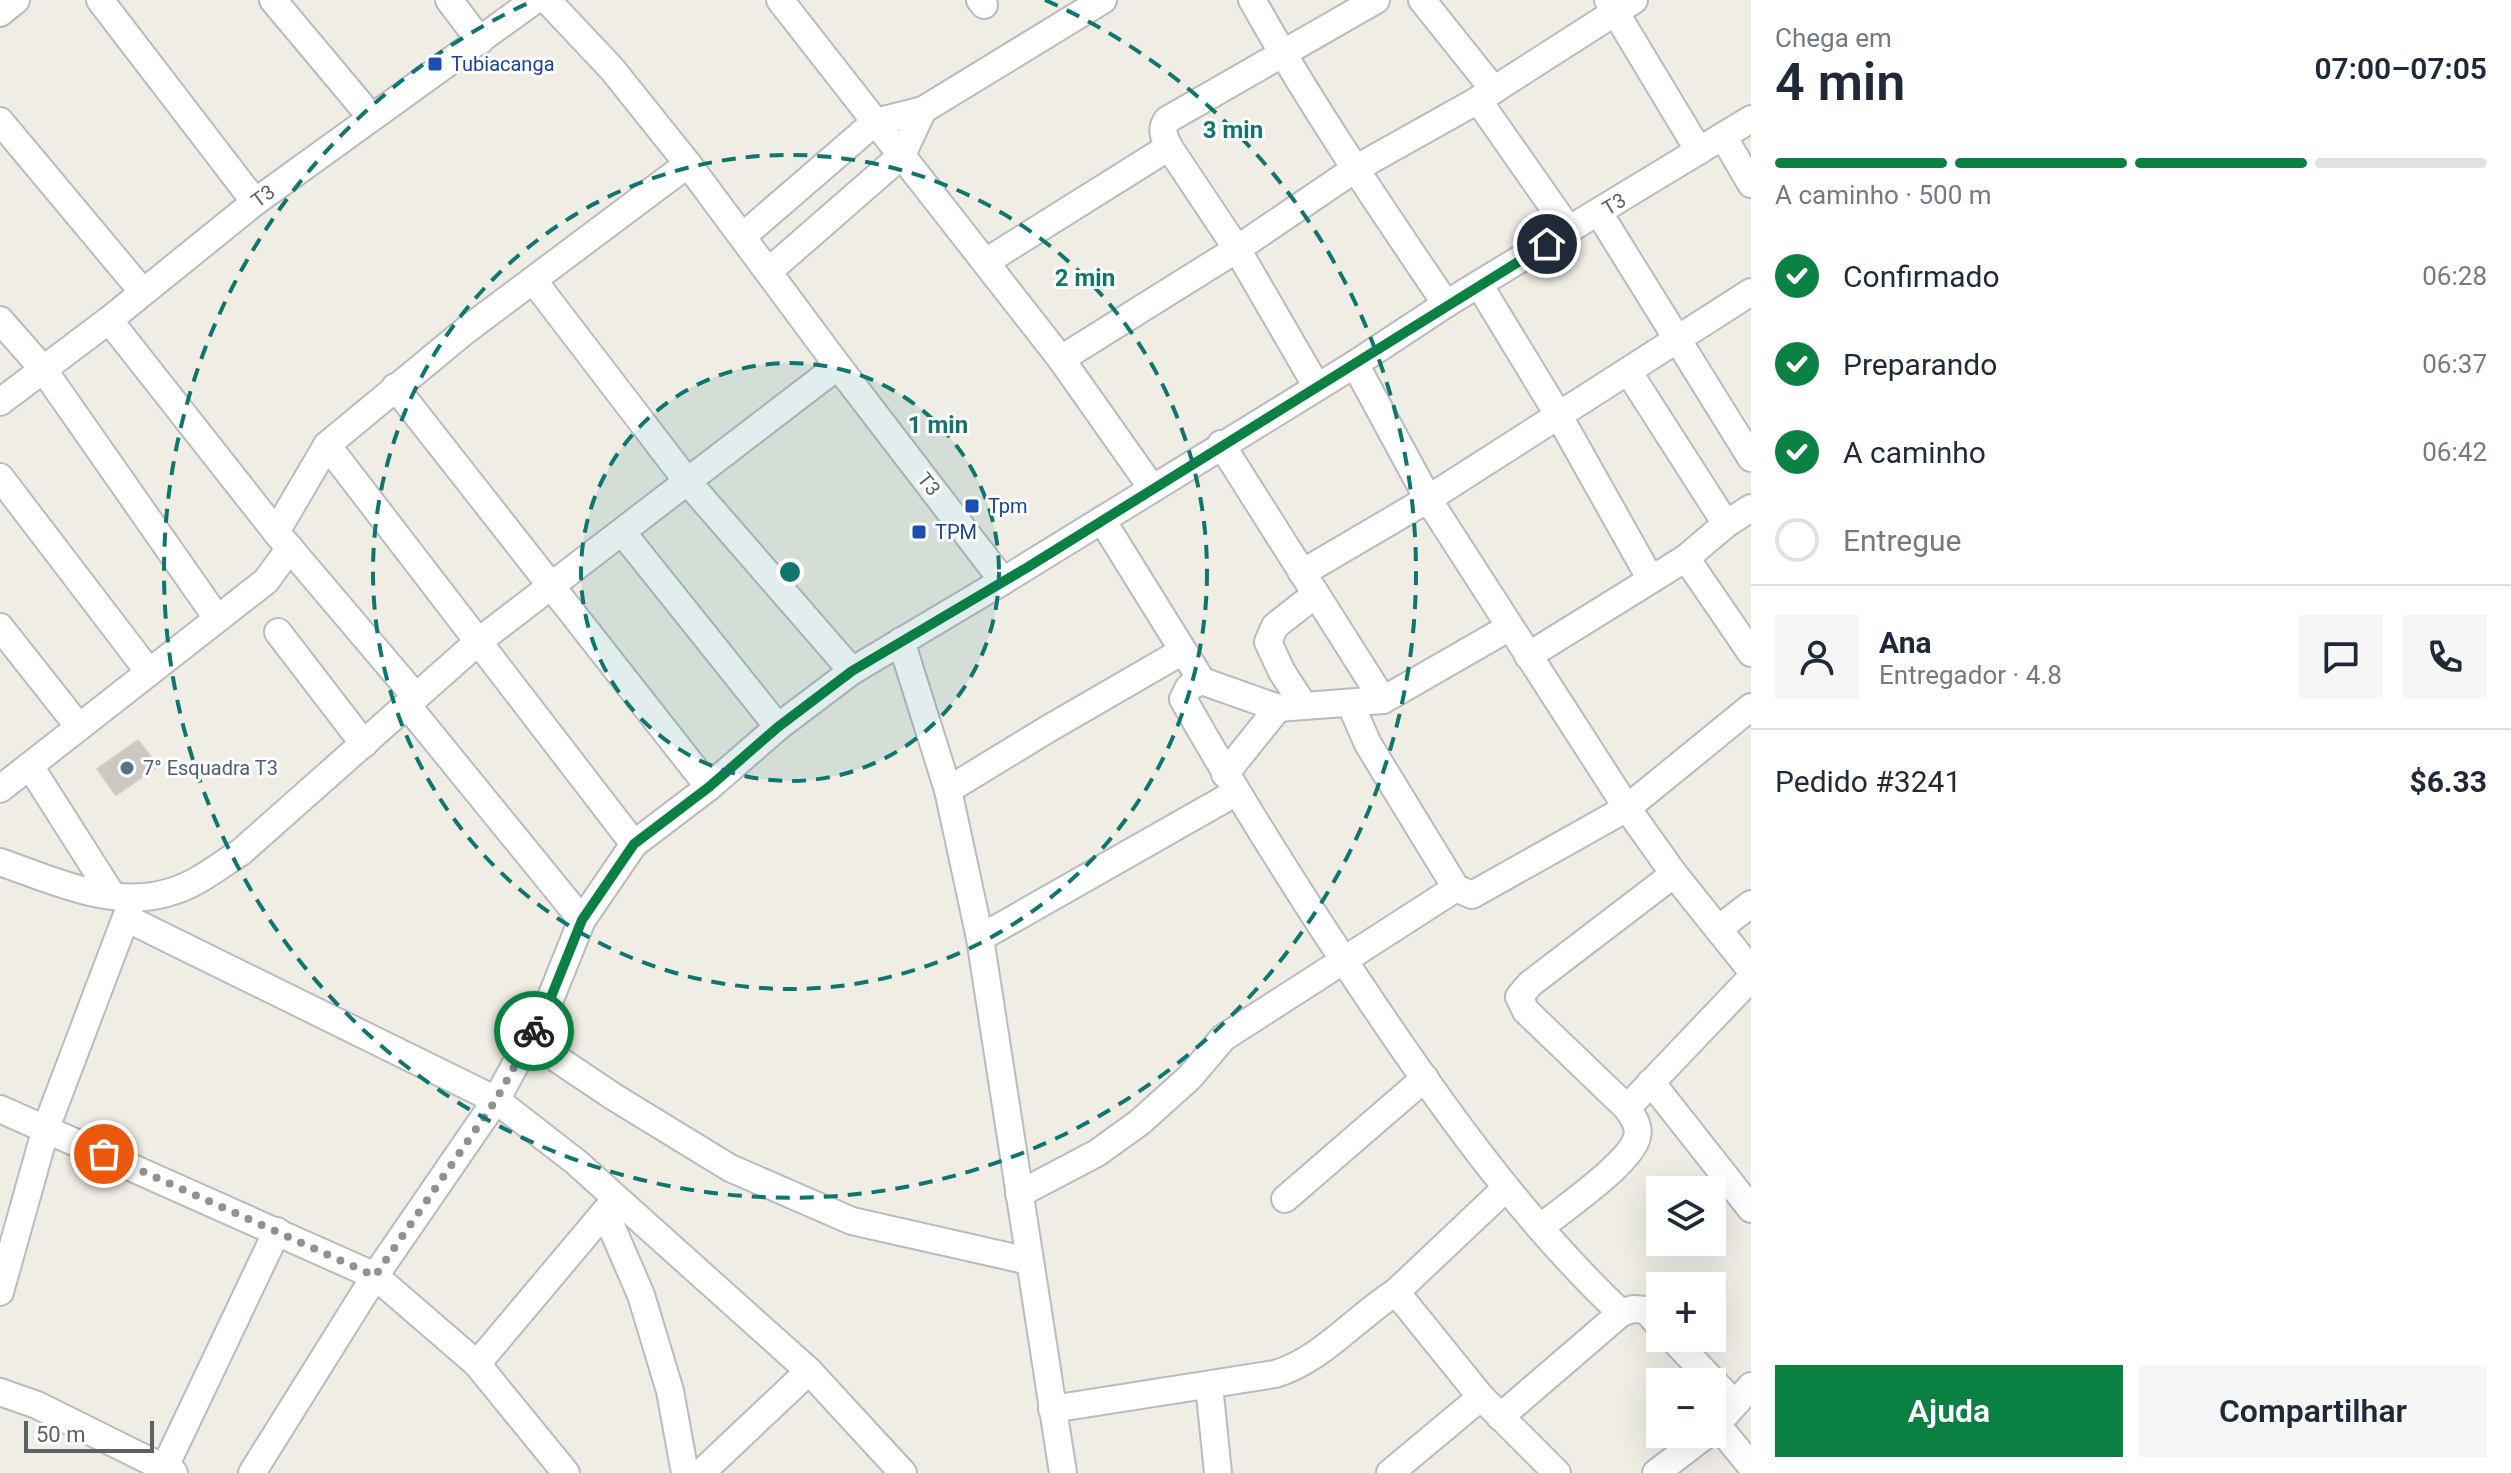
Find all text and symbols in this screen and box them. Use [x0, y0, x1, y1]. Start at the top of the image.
text: Chega em [1775, 23, 1892, 53]
text: 07:00–07:05 [2314, 51, 2487, 86]
place label: Tubiacanga [451, 52, 555, 76]
text: 4 min [1775, 52, 1905, 113]
marker: Tubiacanga [426, 55, 444, 73]
text: 3 min [1203, 116, 1263, 144]
street label: T3 [247, 179, 279, 213]
text: A caminho · 500 m [1775, 180, 1992, 210]
street label: T3 [1598, 188, 1630, 220]
pin [1513, 210, 1581, 278]
icon: home [1525, 222, 1569, 266]
icon: check [1775, 254, 1819, 298]
text: Confirmado [1843, 259, 2000, 294]
text: 06:28 [2422, 261, 2487, 291]
text: 2 min [1055, 264, 1115, 292]
icon: check [1775, 342, 1819, 386]
text: Preparando [1843, 347, 1997, 382]
text: 06:37 [2422, 349, 2487, 379]
text: 1 min [908, 411, 968, 439]
icon: check [1775, 430, 1819, 474]
text: A caminho [1843, 435, 1986, 470]
text: 06:42 [2422, 437, 2487, 467]
street label: T3 [912, 467, 946, 501]
place label: Tpm [988, 494, 1028, 518]
marker: Tpm [963, 497, 981, 515]
place label: TPM [935, 520, 977, 544]
marker: TPM [910, 523, 928, 541]
text: Entregue [1843, 523, 1962, 558]
centre of rings [776, 558, 804, 586]
button: person [1775, 615, 1859, 699]
button: chat [2299, 615, 2383, 699]
button: phone [2403, 615, 2487, 699]
text: Ana [1879, 625, 1932, 660]
text: Entregador · 4.8 [1879, 660, 2062, 690]
place label: 7° Esquadra T3 [143, 756, 278, 780]
marker: 7° Esquadra T3 [118, 759, 136, 777]
text: Pedido #3241 [1775, 764, 1961, 799]
text: $6.33 [2409, 764, 2487, 799]
courier [494, 991, 574, 1071]
icon: bike [512, 1009, 556, 1053]
pin [70, 1120, 138, 1188]
icon: bag [82, 1132, 126, 1176]
map controls [1646, 1176, 1726, 1448]
button: layers [1646, 1176, 1726, 1256]
button: + [1646, 1272, 1726, 1352]
button: Ajuda [1775, 1365, 2123, 1457]
button: Compartilhar [2139, 1365, 2487, 1457]
button: − [1646, 1368, 1726, 1448]
scale bar [24, 1417, 154, 1453]
text: 50 m [36, 1422, 85, 1447]

